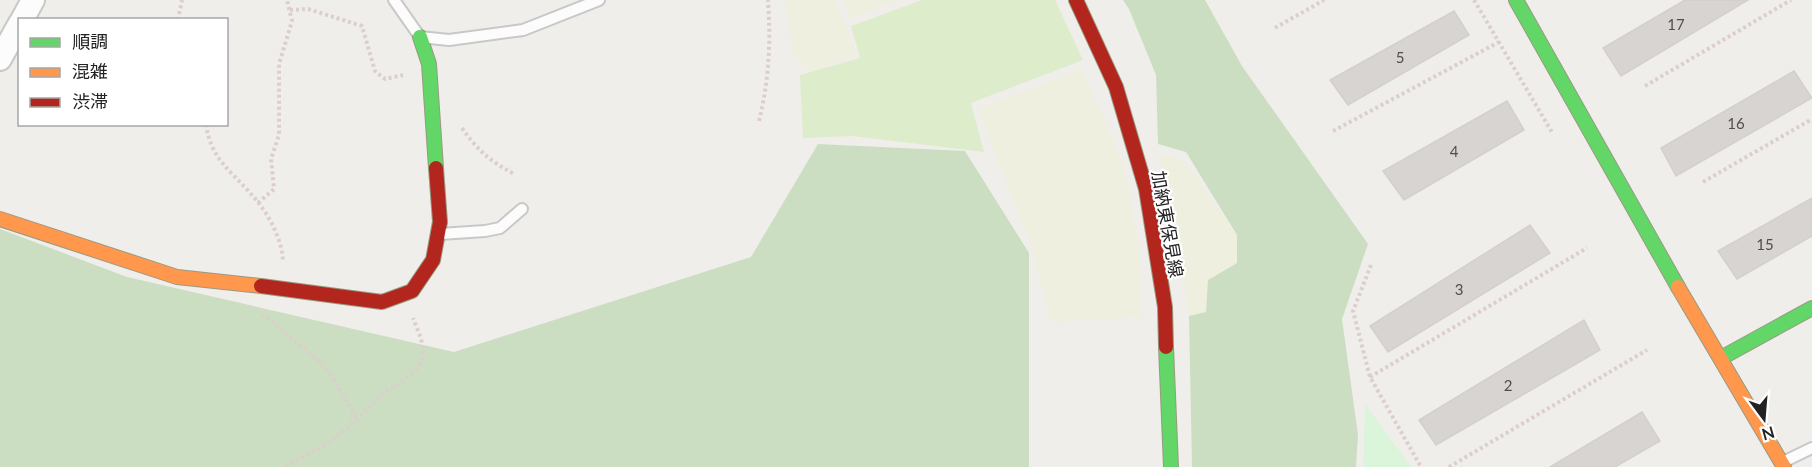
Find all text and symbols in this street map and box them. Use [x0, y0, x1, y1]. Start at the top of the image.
house number: 17 [1667, 15, 1685, 33]
legend [18, 18, 228, 126]
text: 順調 [72, 30, 108, 52]
house number: 5 [1396, 48, 1404, 66]
text: 混雑 [72, 60, 108, 82]
text: 渋滞 [72, 90, 108, 112]
house number: 16 [1727, 114, 1745, 132]
house number: 4 [1450, 142, 1459, 160]
street label: 加納東保見線 [1148, 169, 1188, 279]
house number: 15 [1756, 235, 1774, 253]
house number: 3 [1455, 280, 1463, 298]
house number: 2 [1504, 376, 1512, 394]
north arrow [1734, 389, 1794, 449]
text: N [1760, 423, 1777, 445]

